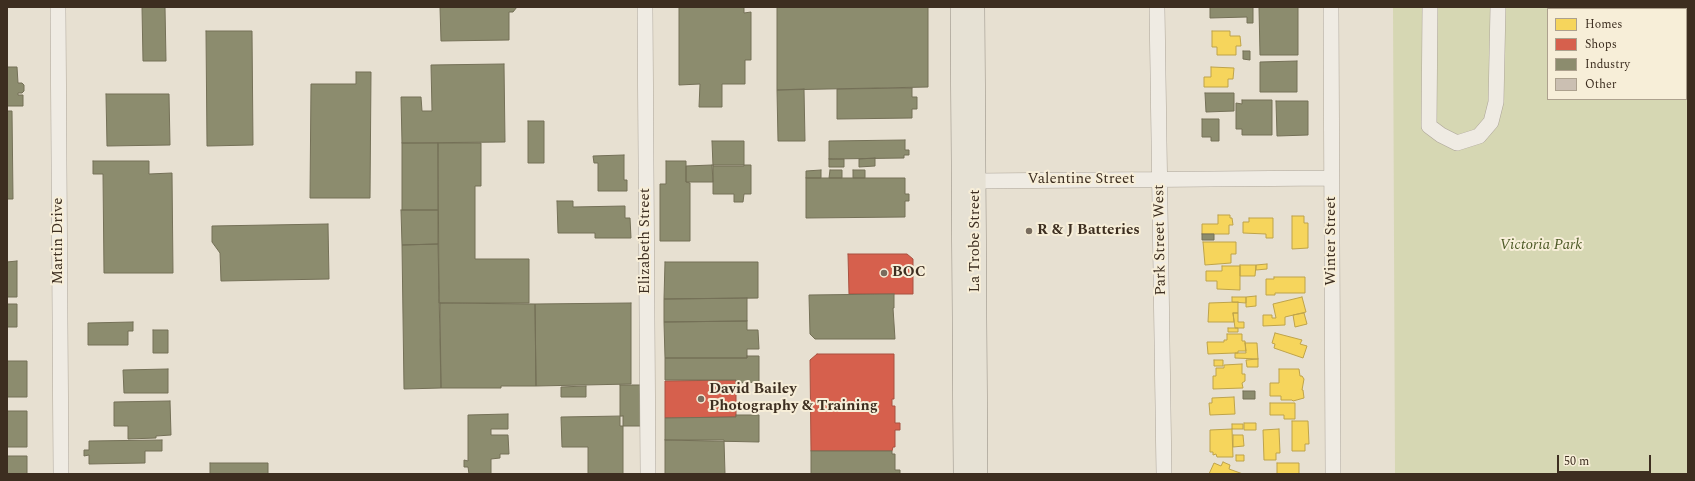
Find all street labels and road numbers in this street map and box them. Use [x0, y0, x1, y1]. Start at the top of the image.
street label: Valentine Street [1027, 171, 1135, 189]
street label: Park Street West [1151, 184, 1171, 296]
street label: Elizabeth Street [637, 188, 655, 294]
street label: La Trobe Street [967, 189, 985, 293]
street label: Winter Street [1323, 196, 1341, 286]
street label: Martin Drive [50, 198, 68, 284]

